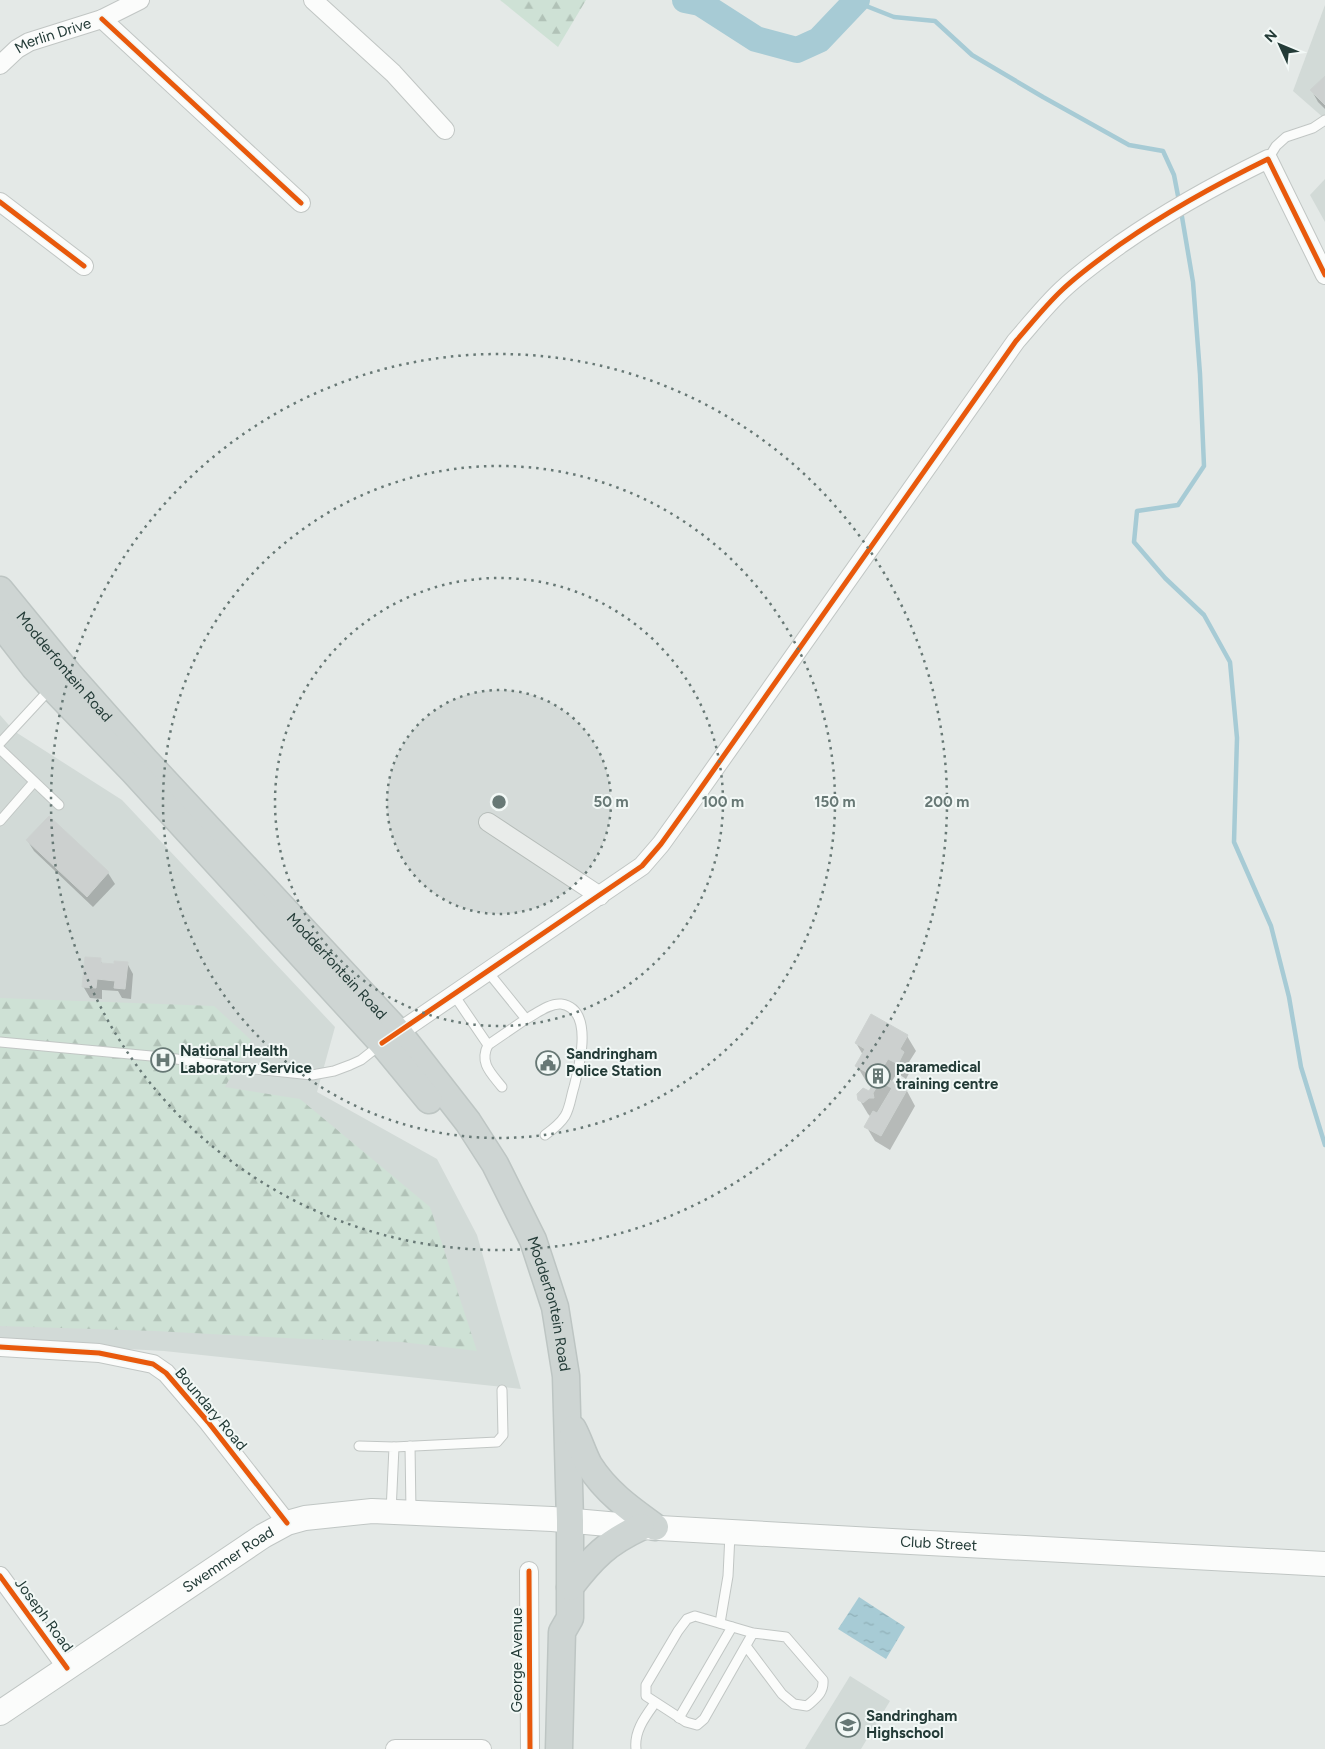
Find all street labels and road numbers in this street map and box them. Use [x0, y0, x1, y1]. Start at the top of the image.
street label: Merlin Drive [11, 14, 93, 57]
street label: Modderfontein Road [12, 608, 116, 725]
street label: Modderfontein Road [283, 909, 391, 1023]
street label: Modderfontein Road [523, 1234, 574, 1373]
street label: Boundary Road [171, 1364, 251, 1454]
street label: Swemmer Road [179, 1523, 277, 1597]
street label: Club Street [900, 1532, 978, 1555]
street label: Joseph Road [11, 1574, 77, 1656]
street label: George Avenue [508, 1608, 526, 1712]

